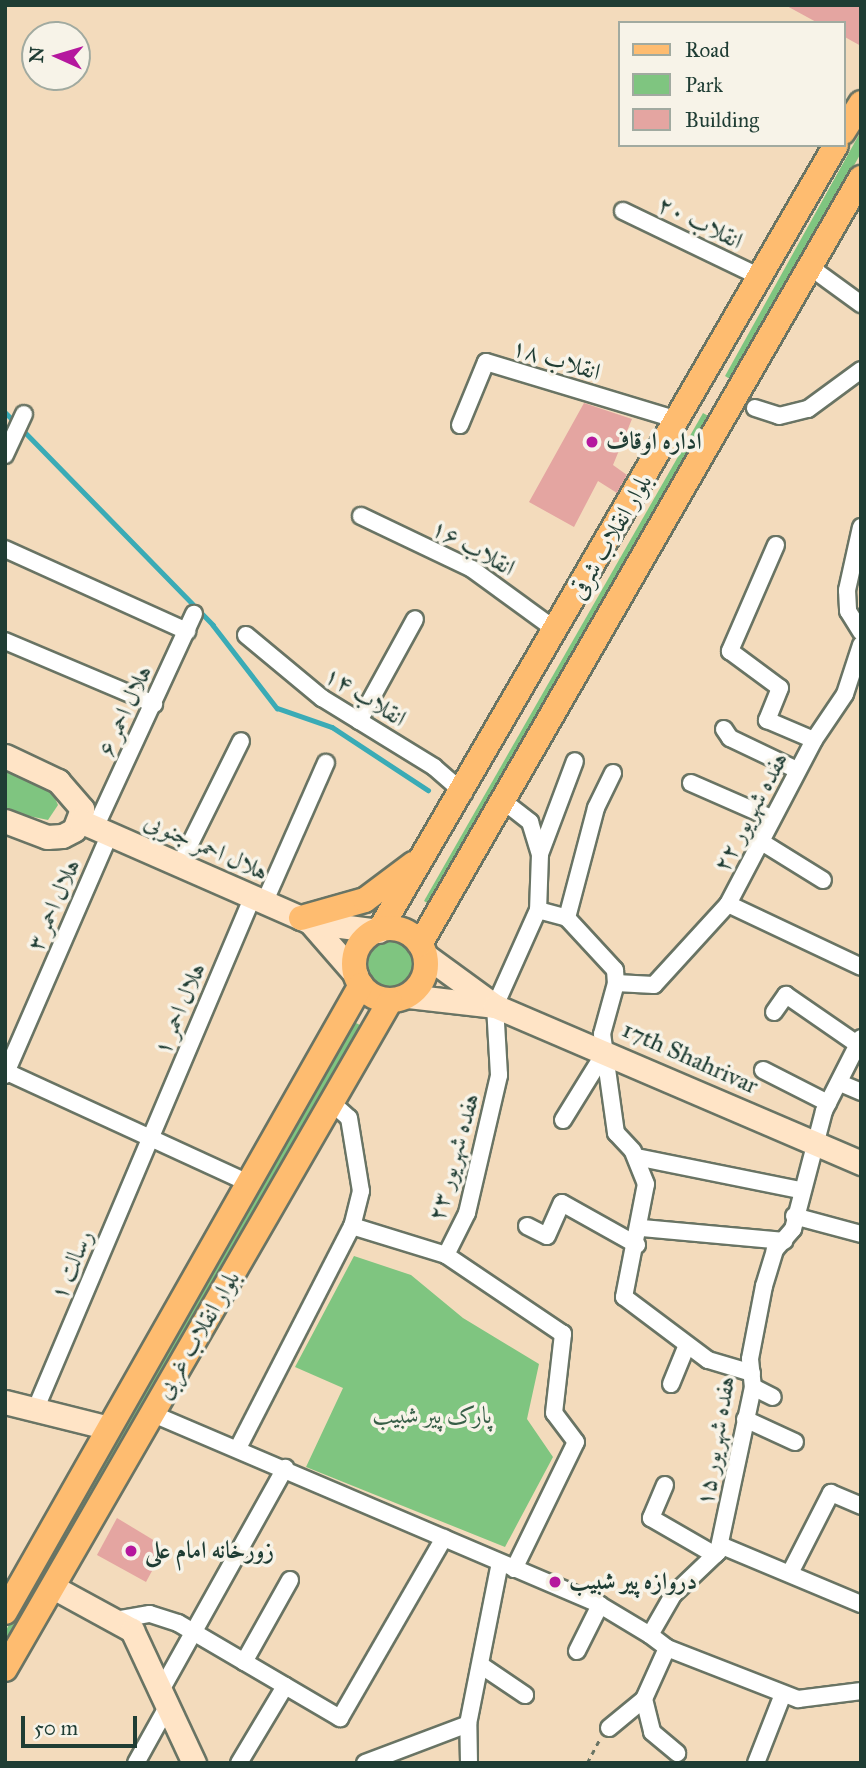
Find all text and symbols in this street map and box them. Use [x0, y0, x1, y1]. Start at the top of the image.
north arrow [21, 21, 91, 91]
legend [618, 21, 845, 147]
text: Road [685, 37, 730, 63]
text: N [25, 46, 49, 63]
text: Park [685, 72, 723, 98]
text: Building [685, 107, 759, 133]
street label: انقلاب ۲۰ [653, 190, 747, 256]
street label: انقلاب ۱۸ [508, 333, 604, 387]
place label: اداره اوقاف [606, 428, 702, 456]
marker: اداره اوقاف [584, 434, 600, 450]
street label: بلوار انقلاب شرقی [564, 469, 658, 605]
street label: انقلاب ۱۶ [426, 513, 520, 583]
street label: هلال احمر ۶ [91, 661, 159, 761]
street label: انقلاب ۱۴ [319, 661, 411, 733]
street label: هفده شهریور ۲۲ [707, 747, 795, 877]
street label: هلال احمر جنوبی [140, 807, 272, 887]
street label: هلال احمر ۳ [21, 855, 87, 955]
street label: هلال احمر ۱ [148, 959, 212, 1059]
street label: 17th Shahrivar [618, 1015, 762, 1101]
street label: هفده شهریور ۲۳ [422, 1090, 486, 1224]
street label: رسالت ۱ [44, 1226, 100, 1304]
street label: بلوار انقلاب غربی [150, 1266, 246, 1404]
street label: هفده شهریور ۱۵ [690, 1374, 742, 1508]
park label: پارک پیر شبیب [372, 1402, 492, 1430]
place label: زورخانه امام علی [145, 1537, 274, 1565]
marker: زورخانه امام علی [123, 1543, 139, 1559]
place label: دروازه پیر شبیب [569, 1568, 697, 1596]
marker: دروازه پیر شبیب [547, 1574, 563, 1590]
scale bar [24, 1702, 140, 1746]
text: 50 m [34, 1715, 78, 1741]

